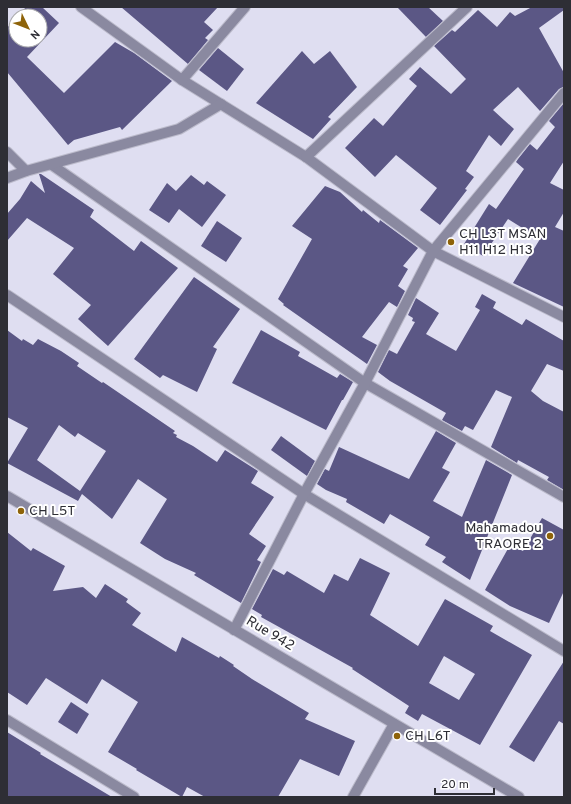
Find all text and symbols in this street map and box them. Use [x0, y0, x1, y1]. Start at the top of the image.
north arrow [8, 8, 48, 48]
text: N [27, 26, 42, 42]
place label: CH L3T MSAN H11 H12 H13 [459, 226, 546, 259]
marker: CH L3T MSAN H11 H12 H13 [446, 237, 456, 247]
place label: CH L5T [29, 503, 75, 520]
marker: CH L5T [16, 506, 26, 516]
place label: Mahamadou TRAORE 2 [465, 520, 542, 553]
marker: Mahamadou TRAORE 2 [545, 531, 555, 541]
street label: Rue 942 [243, 613, 297, 655]
place label: CH L6T [405, 728, 451, 745]
marker: CH L6T [392, 731, 402, 741]
scale bar [435, 770, 494, 796]
text: 20 m [441, 777, 469, 793]

